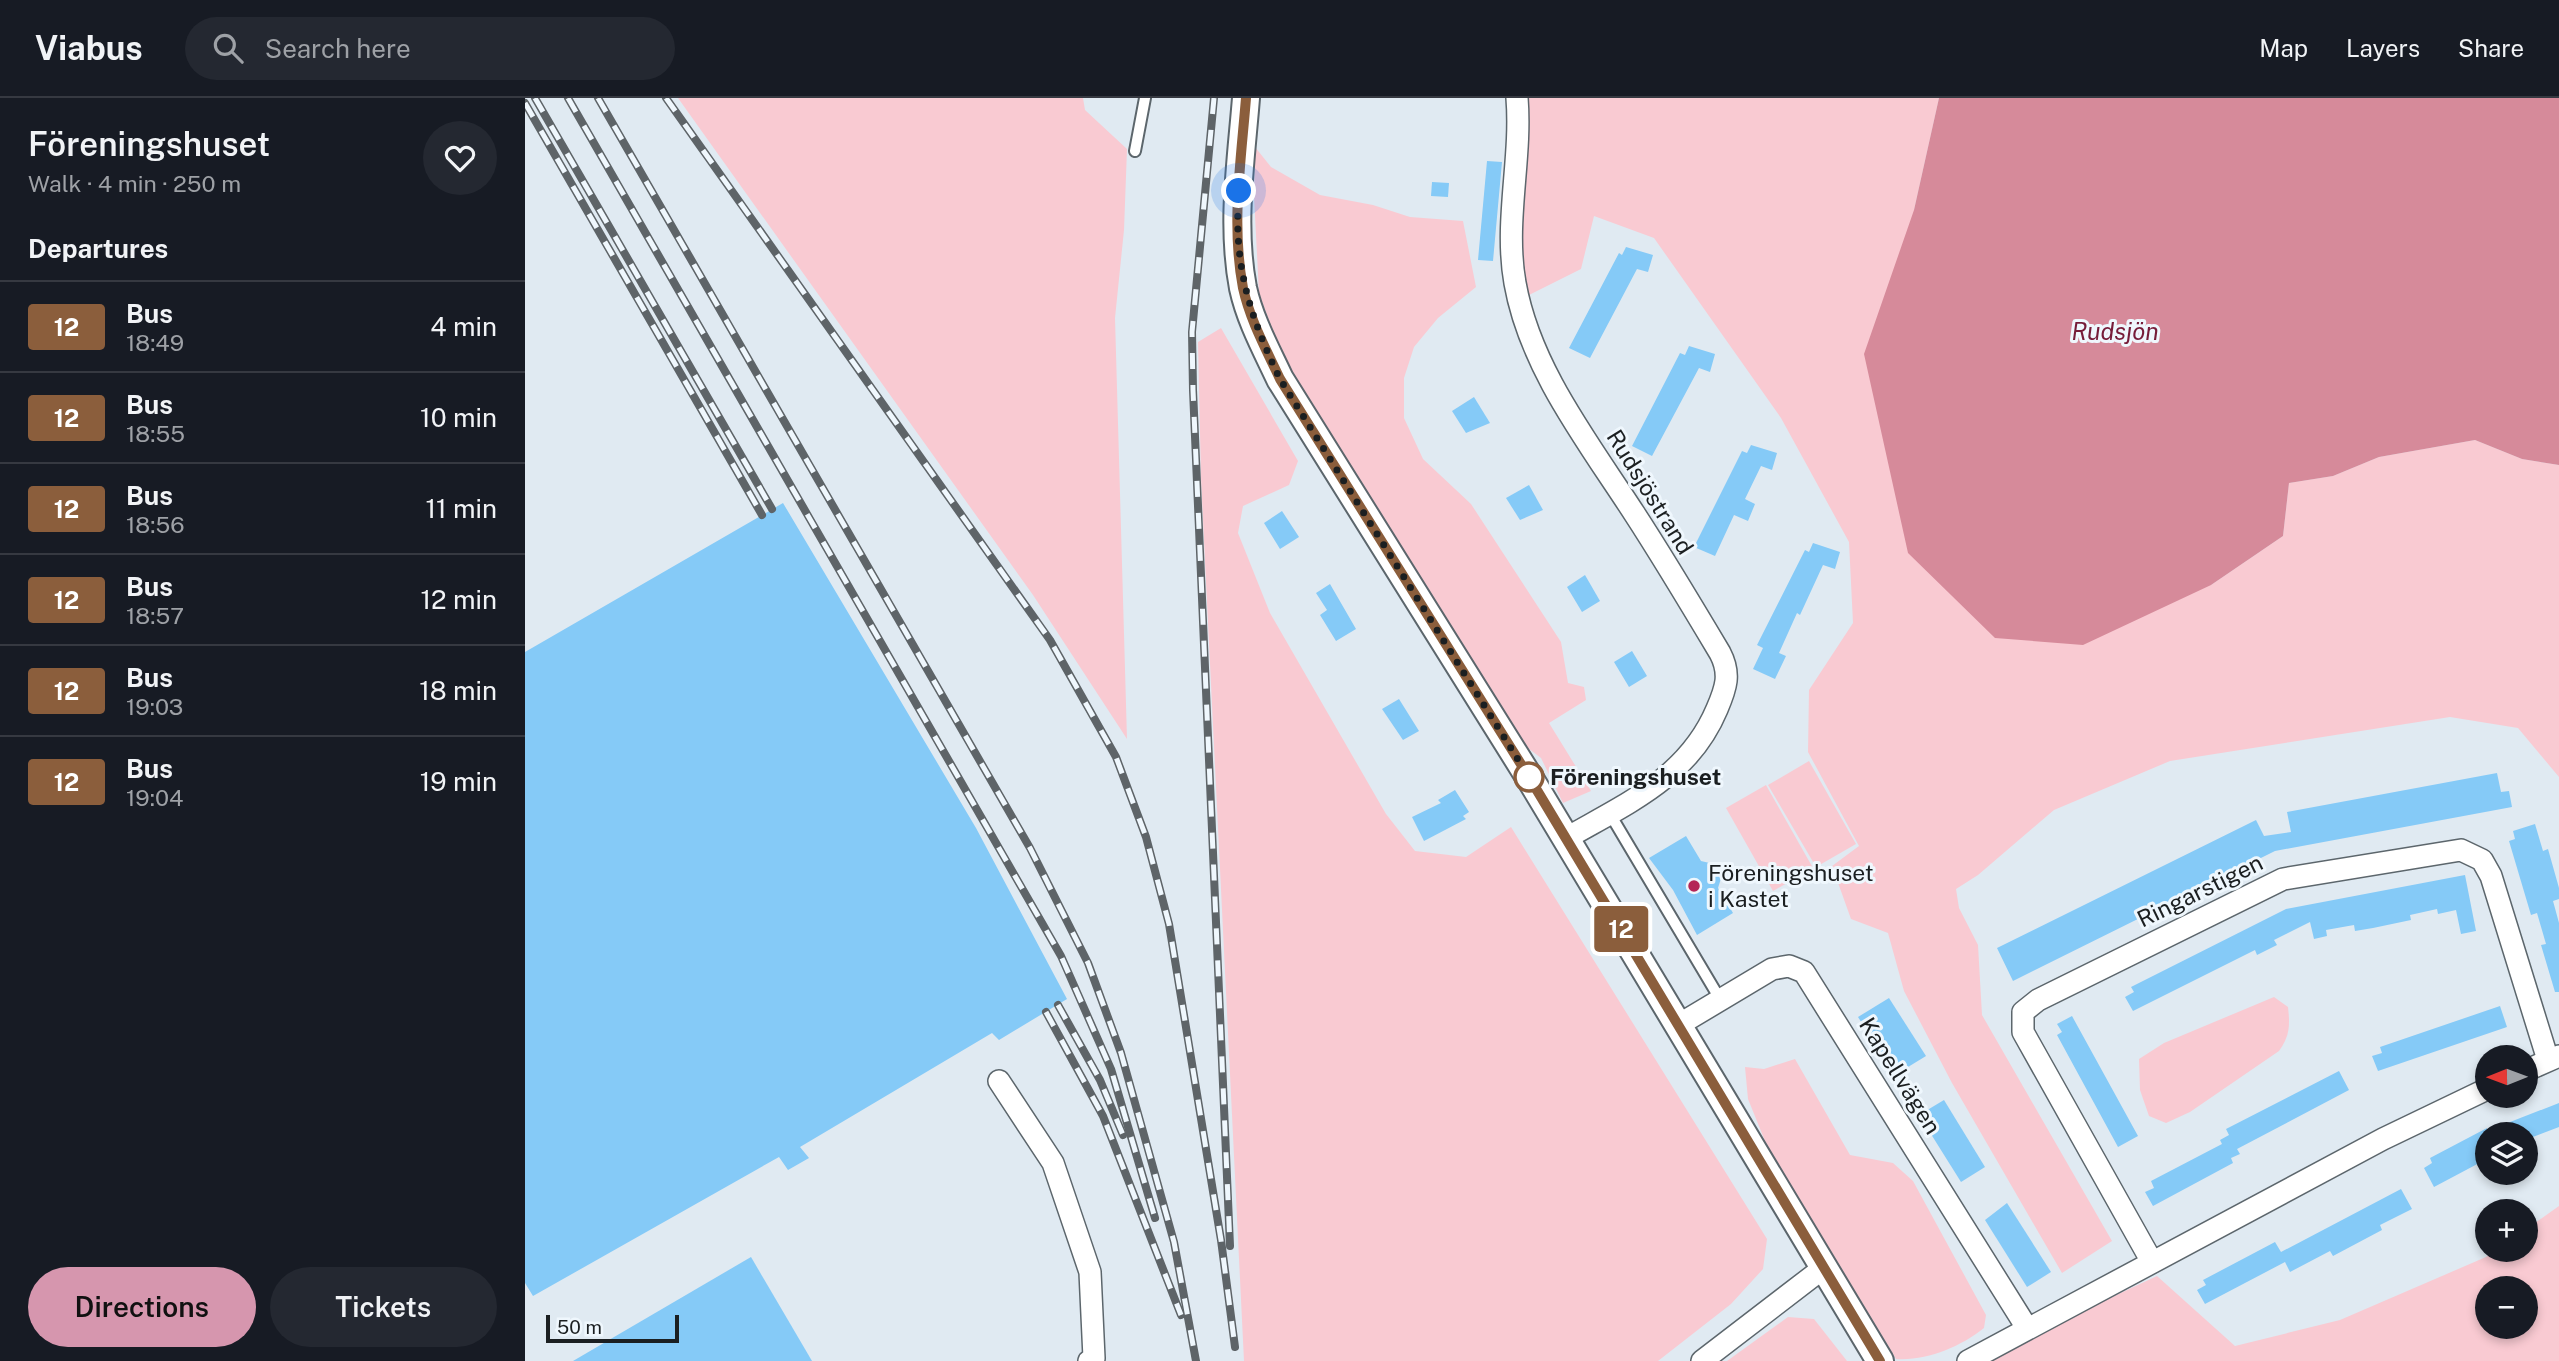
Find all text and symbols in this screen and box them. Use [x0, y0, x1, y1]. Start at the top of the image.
search box [185, 17, 675, 80]
text: Viabus [35, 29, 143, 67]
icon: search [209, 29, 247, 67]
text: Search here [265, 33, 411, 64]
text: Map [2259, 34, 2308, 62]
text: Layers [2346, 34, 2420, 62]
text: Share [2458, 34, 2524, 62]
button: heart [423, 121, 497, 195]
text: Föreningshuset [28, 125, 270, 163]
text: Walk · 4 min · 250 m [28, 170, 241, 197]
your location [1221, 173, 1256, 208]
text: Departures [28, 233, 168, 264]
text: Bus [126, 298, 173, 329]
text: 4 min [430, 311, 497, 342]
text: 12 [54, 313, 79, 341]
water label: Rudsjön [2071, 317, 2159, 345]
text: 18:49 [126, 329, 184, 356]
text: Bus [126, 389, 173, 420]
text: 10 min [420, 402, 497, 433]
text: 12 [54, 404, 79, 432]
text: 18:55 [126, 420, 185, 447]
street label: Rudsjöstrand [1601, 425, 1699, 559]
text: Bus [126, 480, 173, 511]
text: 11 min [425, 493, 497, 524]
text: 12 [54, 495, 79, 523]
text: 18:56 [126, 511, 185, 538]
text: Bus [126, 571, 173, 602]
text: 12 min [421, 584, 497, 615]
text: 12 [54, 586, 79, 614]
text: 18:57 [126, 602, 184, 629]
text: Bus [126, 662, 173, 693]
text: 18 min [419, 675, 497, 706]
text: 12 [54, 677, 79, 705]
text: 19:03 [126, 693, 183, 720]
text: Bus [126, 753, 173, 784]
marker: Föreningshuset [1514, 762, 1544, 792]
place label: Föreningshuset [1550, 763, 1721, 790]
text: 19 min [420, 766, 497, 797]
text: 12 [54, 768, 79, 796]
text: 19:04 [126, 784, 183, 811]
street label: Ringarstigen [2133, 849, 2267, 933]
place label: Föreningshuset i Kastet [1708, 859, 1874, 912]
marker: Föreningshuset i Kastet [1686, 878, 1702, 894]
line badge: 12 [1589, 906, 1653, 952]
text: 12 [1608, 915, 1634, 943]
street label: Kapellvägen [1854, 1012, 1947, 1139]
north arrow [2475, 1045, 2537, 1108]
map controls [2475, 1045, 2538, 1339]
button: layers [2475, 1122, 2538, 1185]
button: + [2475, 1199, 2538, 1262]
button: Directions [28, 1267, 256, 1347]
button: Tickets [270, 1267, 497, 1347]
button: − [2475, 1276, 2538, 1339]
scale bar [546, 1312, 679, 1344]
text: 50 m [557, 1316, 602, 1338]

